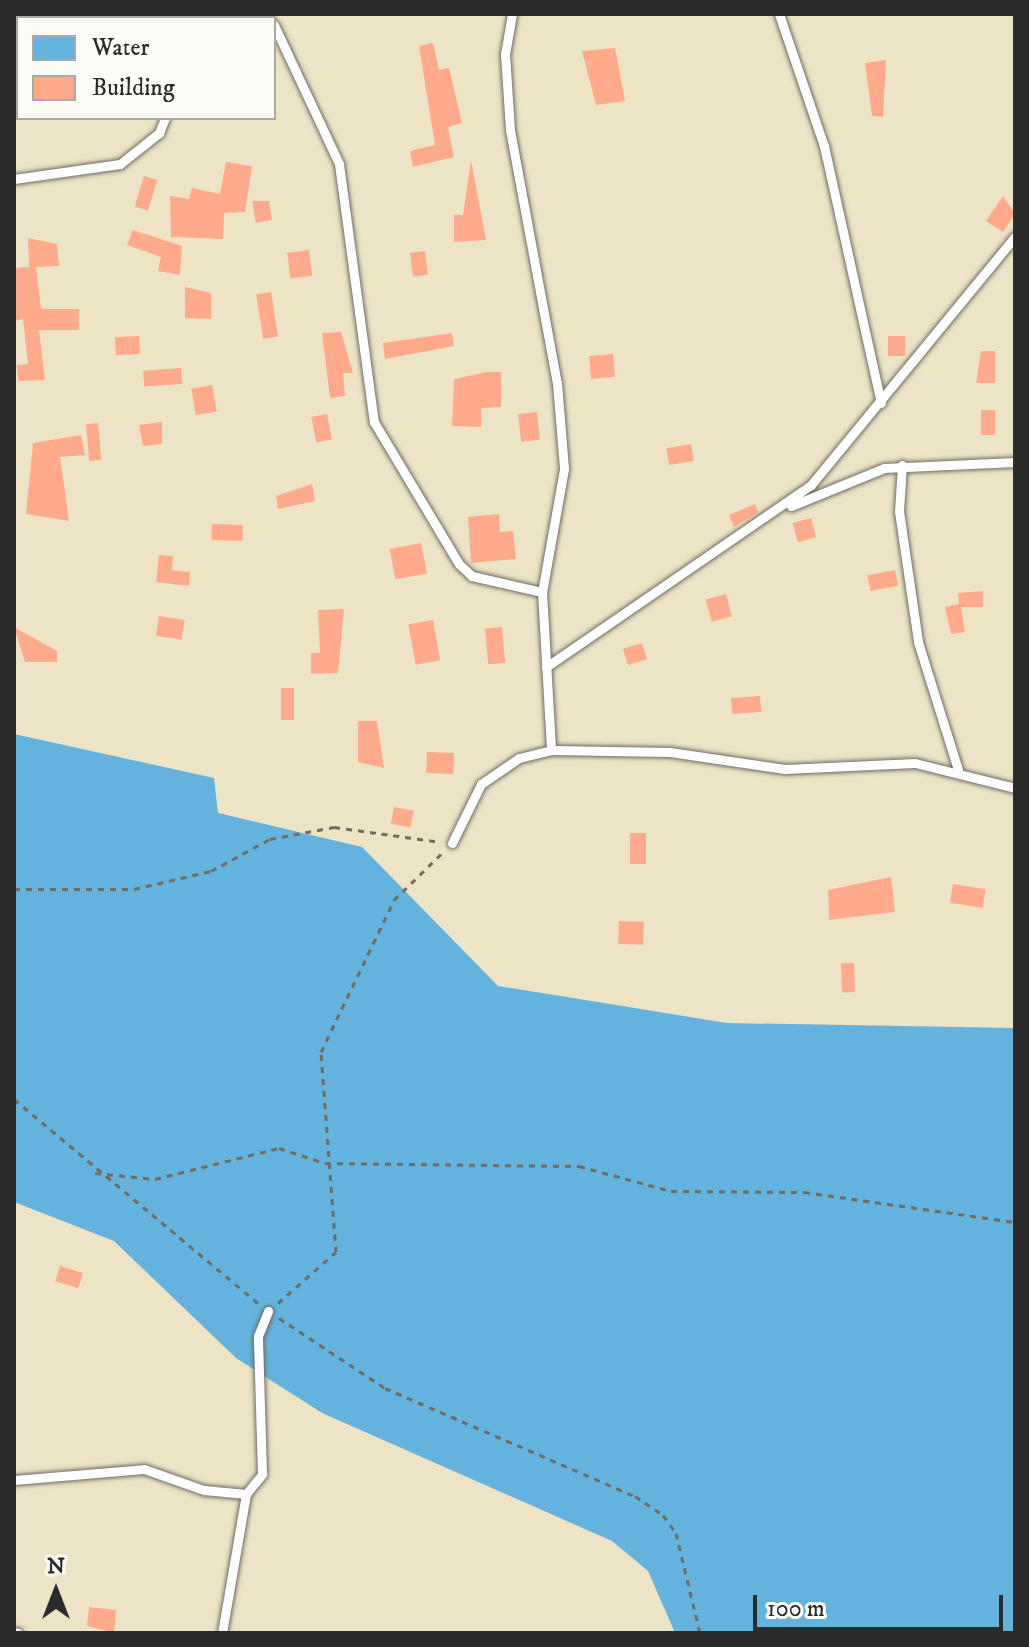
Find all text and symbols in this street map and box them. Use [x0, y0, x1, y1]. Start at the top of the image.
legend [16, 16, 276, 120]
text: Water [92, 33, 149, 63]
text: Building [92, 73, 175, 103]
north arrow [16, 1551, 96, 1631]
text: N [47, 1553, 65, 1580]
scale bar [757, 1579, 1007, 1629]
text: 100 m [767, 1594, 825, 1624]

